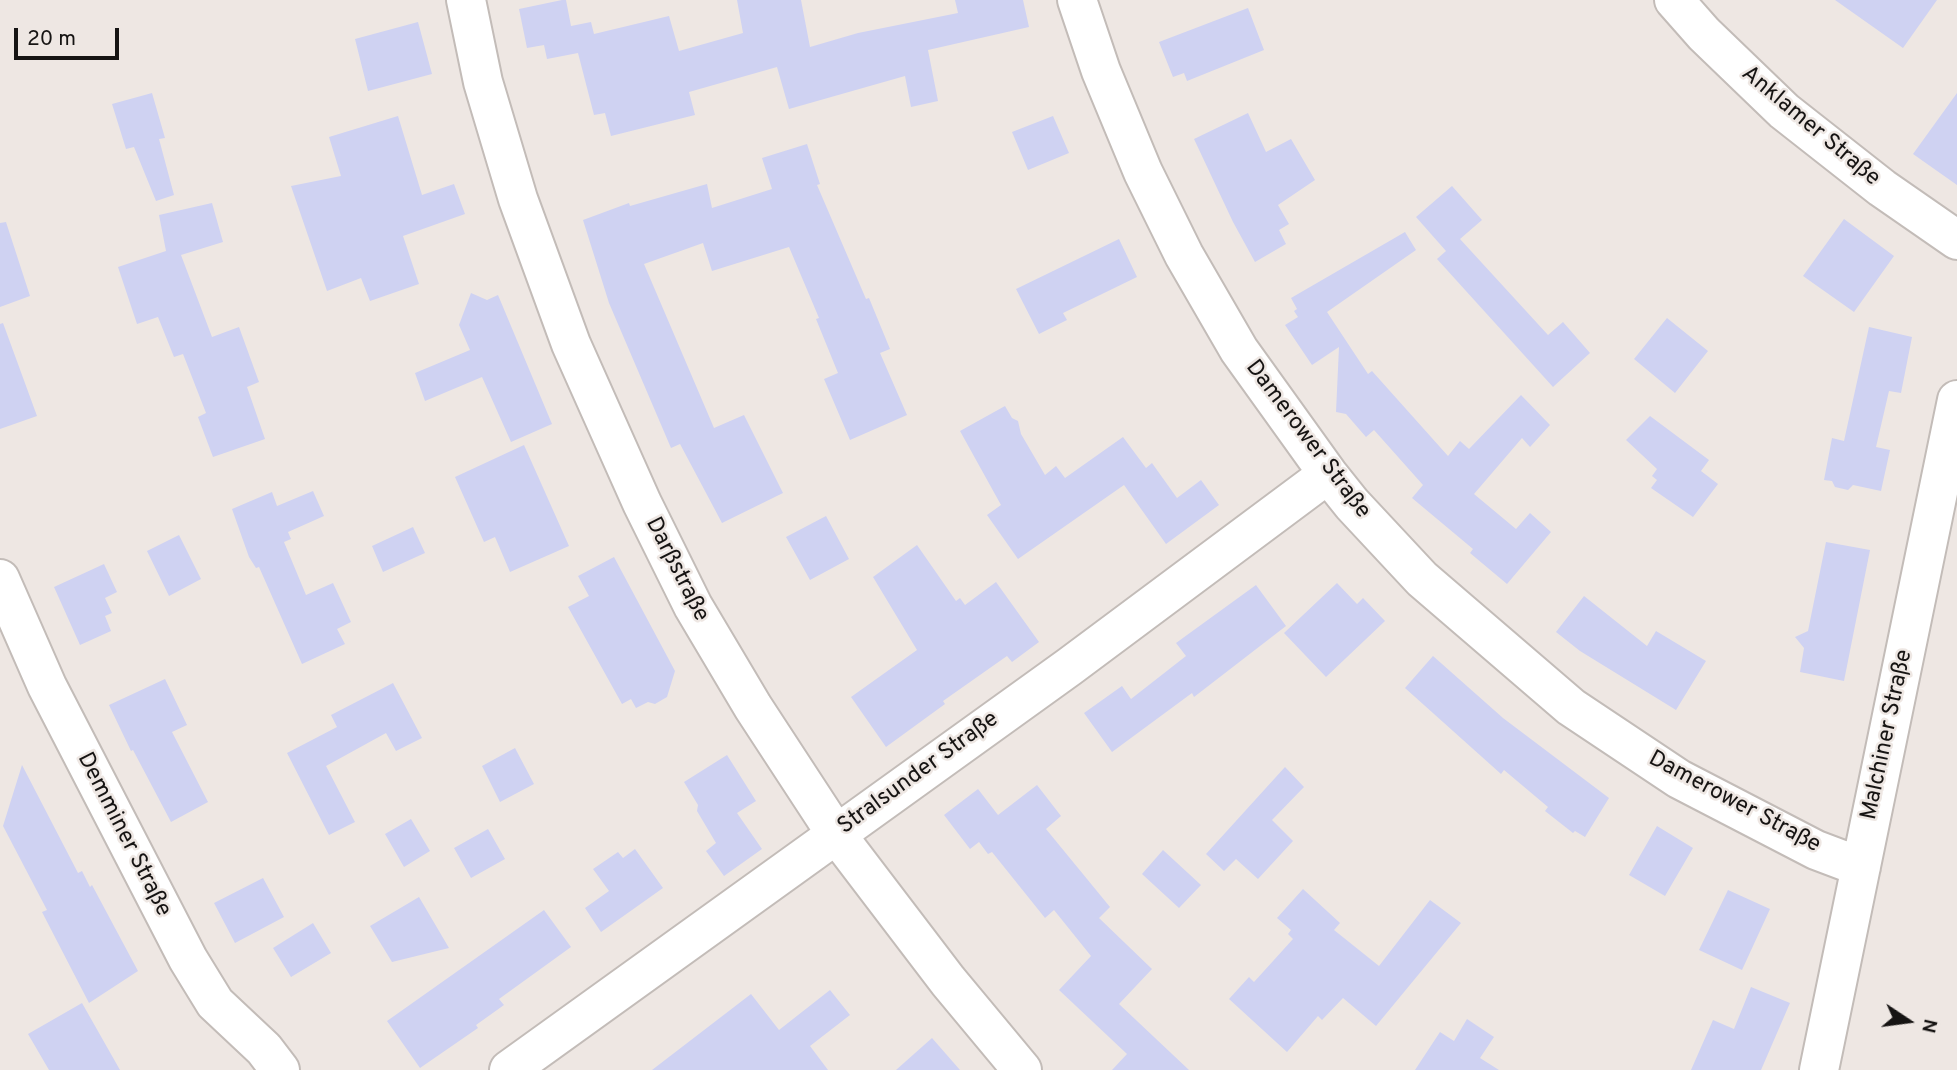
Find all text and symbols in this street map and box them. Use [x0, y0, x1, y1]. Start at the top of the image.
scale bar [18, 14, 122, 58]
text: 20 m [27, 26, 76, 53]
street label: Anklamer Straße [1735, 61, 1885, 193]
street label: Damerower Straße [1238, 355, 1376, 525]
street label: Darßstraße [638, 513, 714, 627]
street label: Malchiner Straße [1856, 647, 1920, 823]
street label: Stralsunder Straße [833, 706, 1005, 842]
street label: Damerower Straße [1643, 746, 1825, 860]
street label: Demminer Straße [70, 748, 176, 922]
north arrow [1873, 986, 1943, 1056]
text: N [1915, 1016, 1942, 1035]

